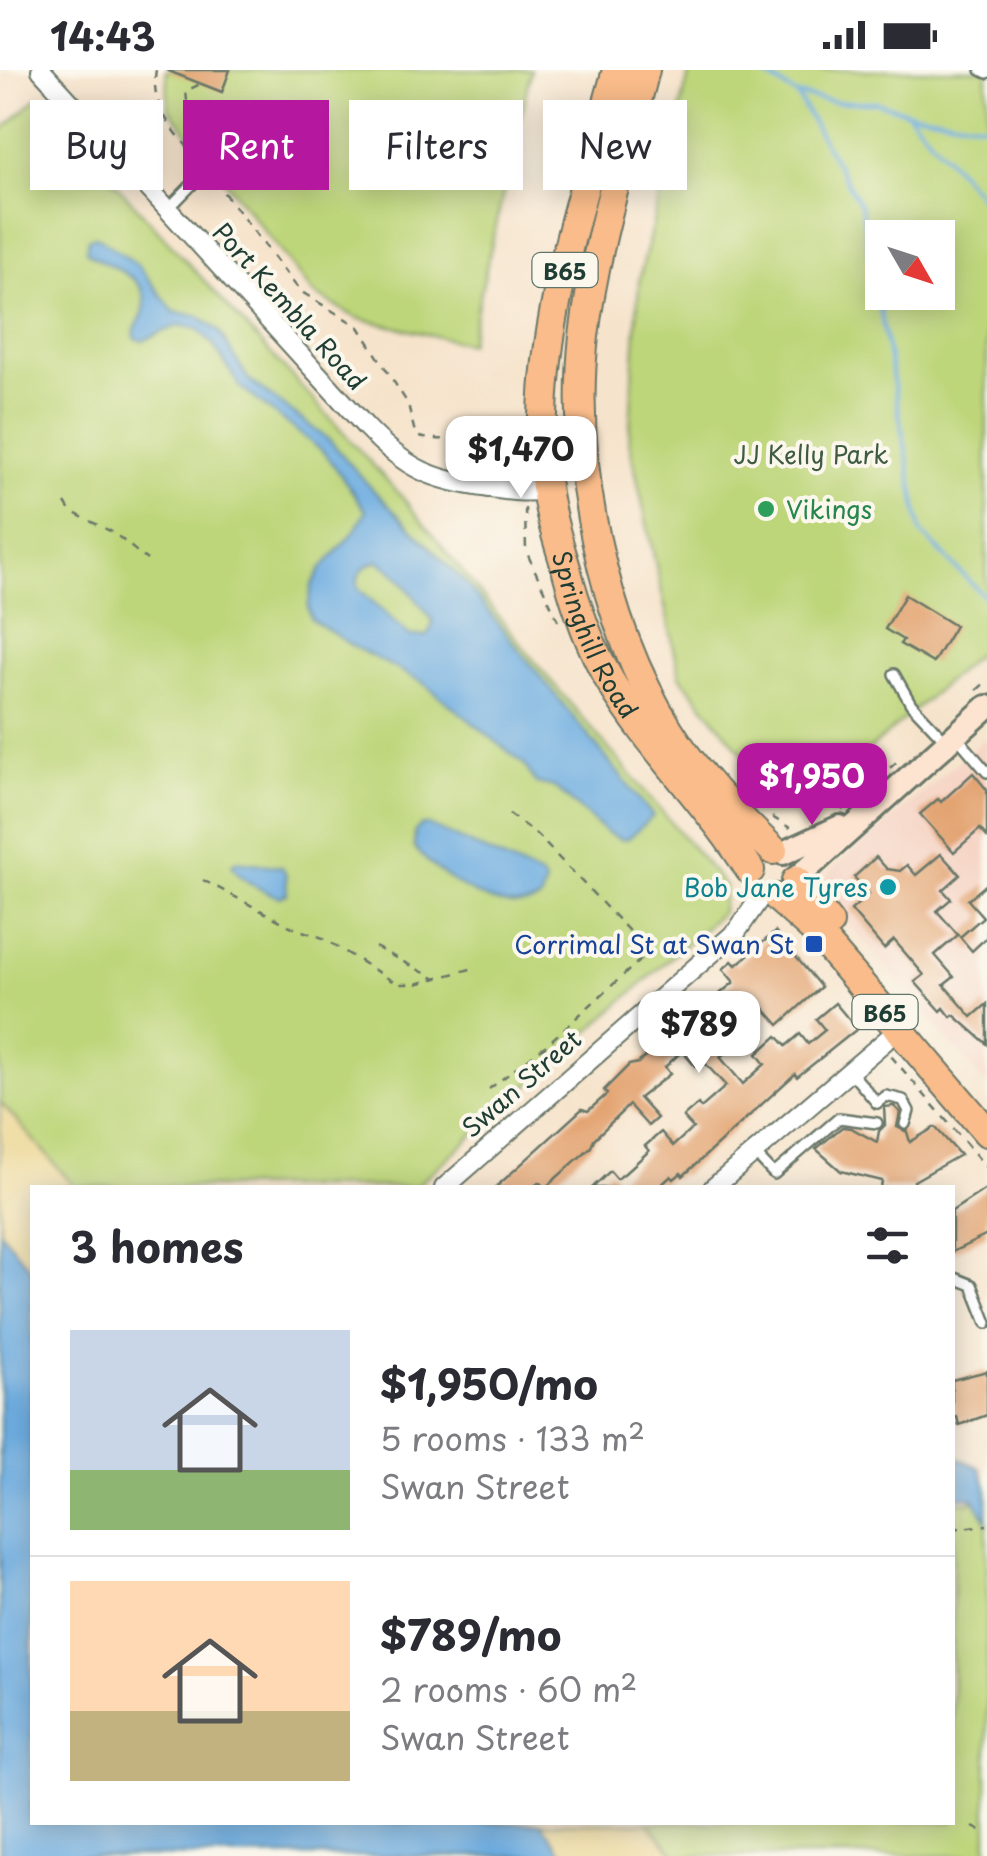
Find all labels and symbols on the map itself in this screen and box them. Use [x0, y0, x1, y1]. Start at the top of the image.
street label: Port Kembla Road [204, 214, 376, 398]
north arrow [865, 220, 955, 310]
road number: B65 [532, 253, 598, 287]
pin: $1,470 [440, 416, 602, 501]
park label: JJ Kelly Park [733, 435, 889, 473]
place label: Vikings [786, 490, 872, 528]
marker: Vikings [755, 498, 777, 520]
street label: Springhill Road [543, 546, 648, 726]
pin: $1,950 [731, 743, 893, 828]
place label: Bob Jane Tyres [684, 868, 868, 906]
marker: Bob Jane Tyres [877, 876, 899, 898]
place label: Corrimal St at Swan St [514, 925, 794, 963]
marker: Corrimal St at Swan St [803, 933, 825, 955]
pin: $789 [640, 991, 758, 1076]
road number: B65 [852, 995, 918, 1029]
street label: Swan Street [453, 1020, 589, 1146]

